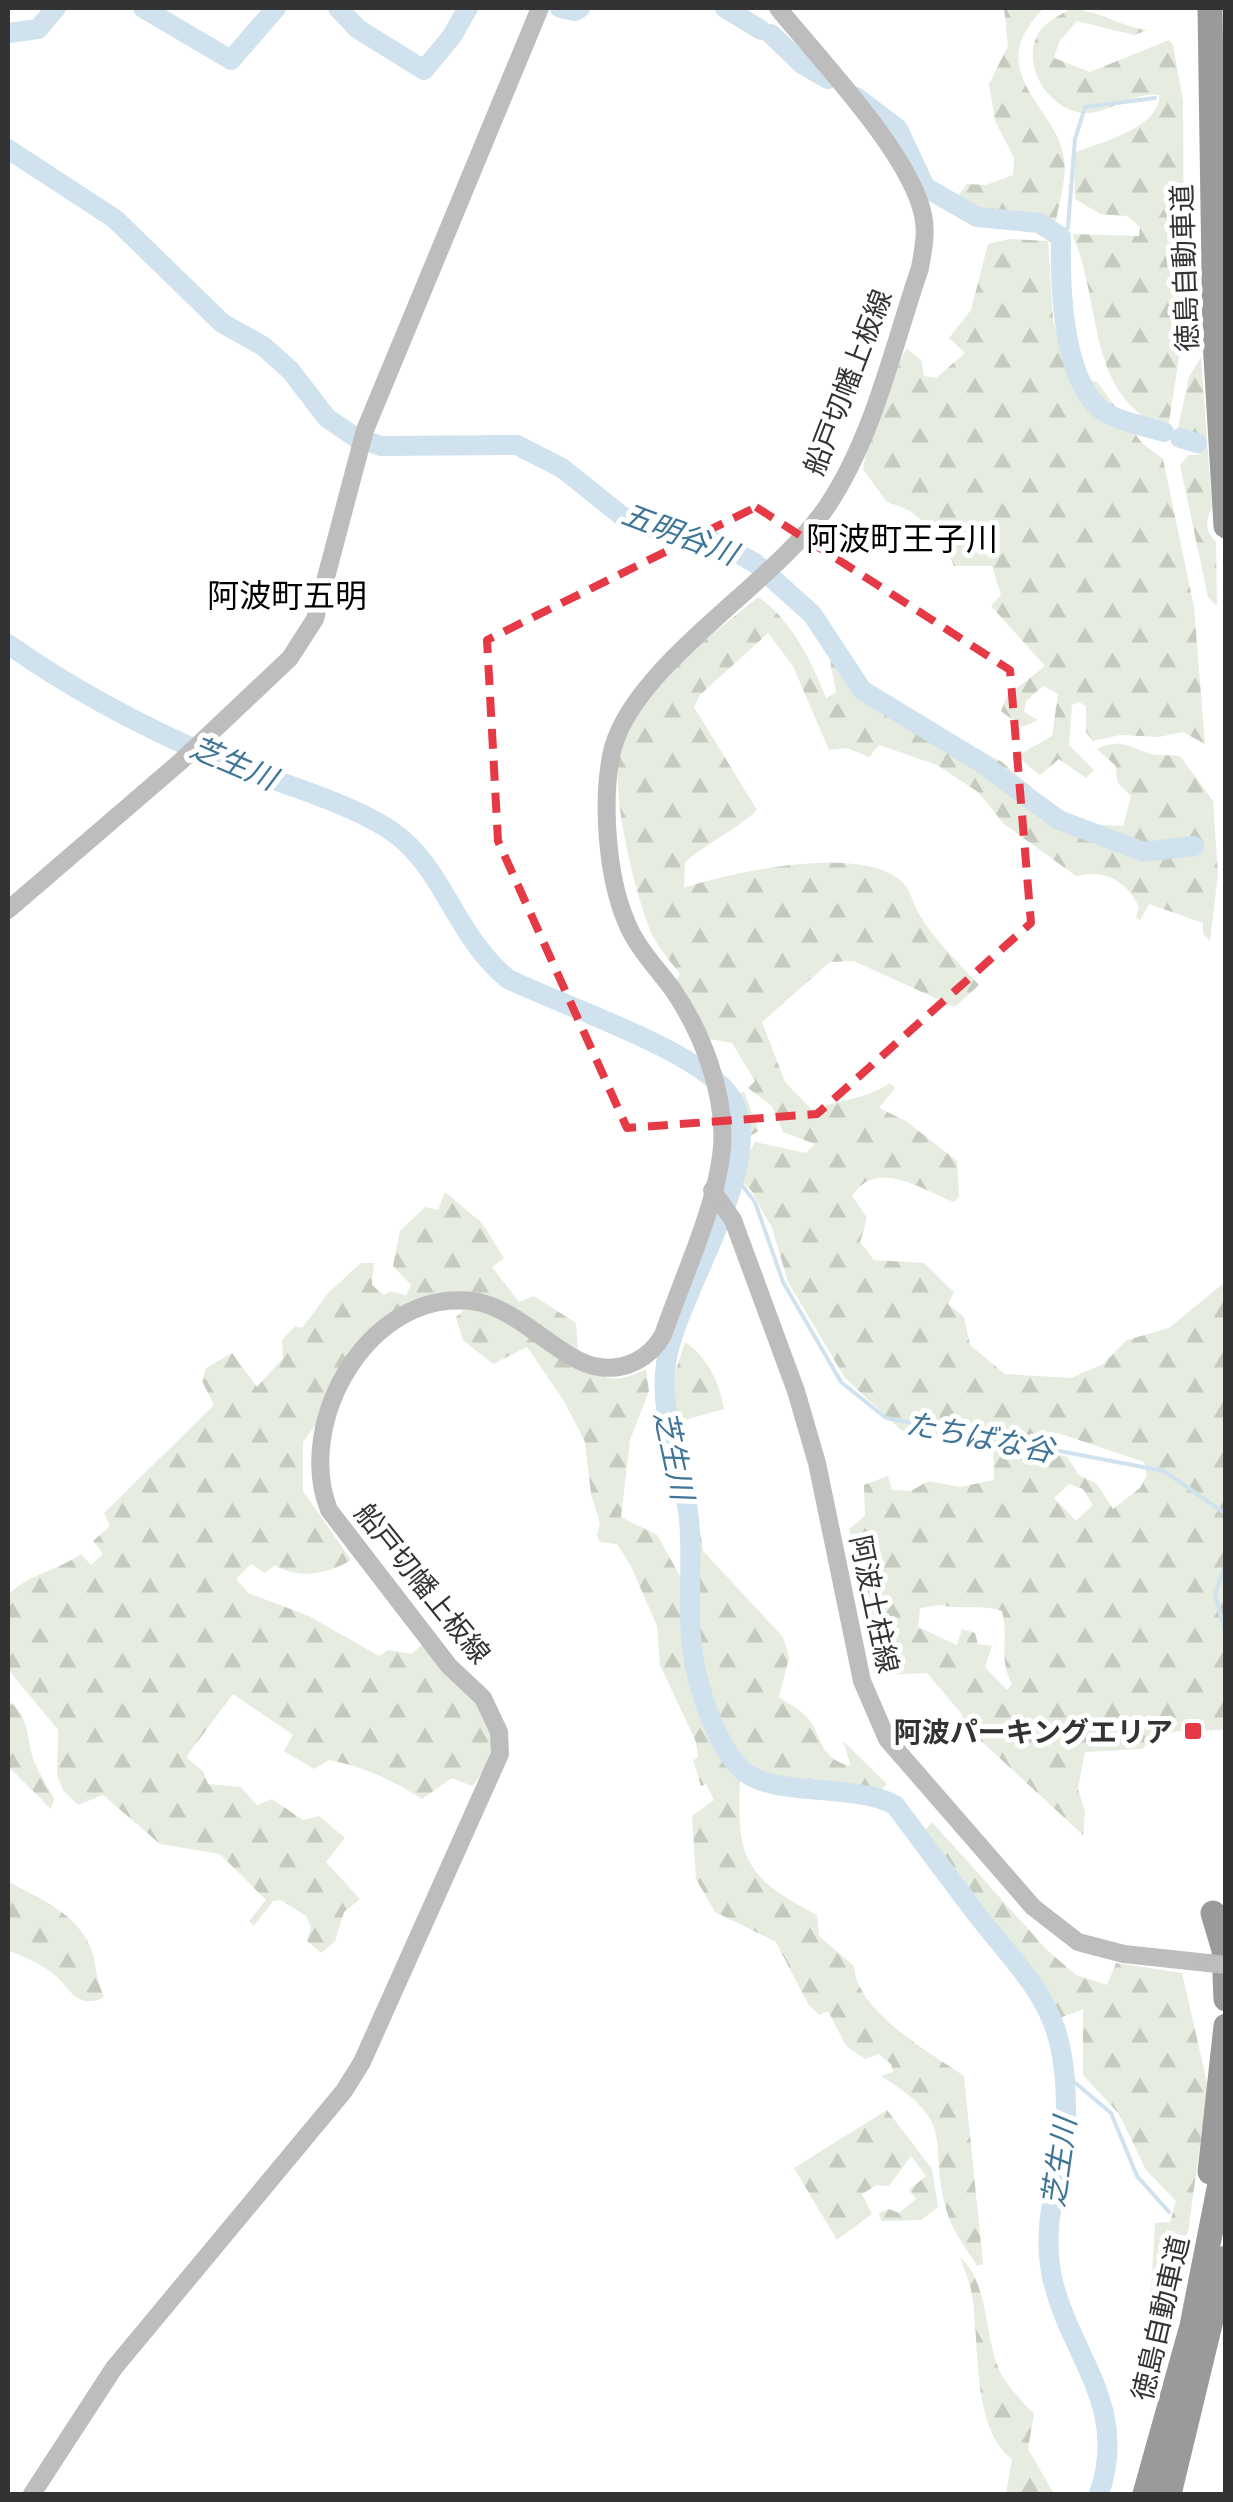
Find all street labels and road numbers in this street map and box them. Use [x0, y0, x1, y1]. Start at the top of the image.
street label: 徳島自動車道 [1163, 183, 1205, 353]
street label: 船戸切幡上板線 [795, 284, 899, 480]
street label: 船戸切幡上板線 [347, 1495, 499, 1671]
street label: 阿波土柱線 [842, 1532, 908, 1676]
street label: 徳島自動車道 [1123, 2232, 1197, 2404]

